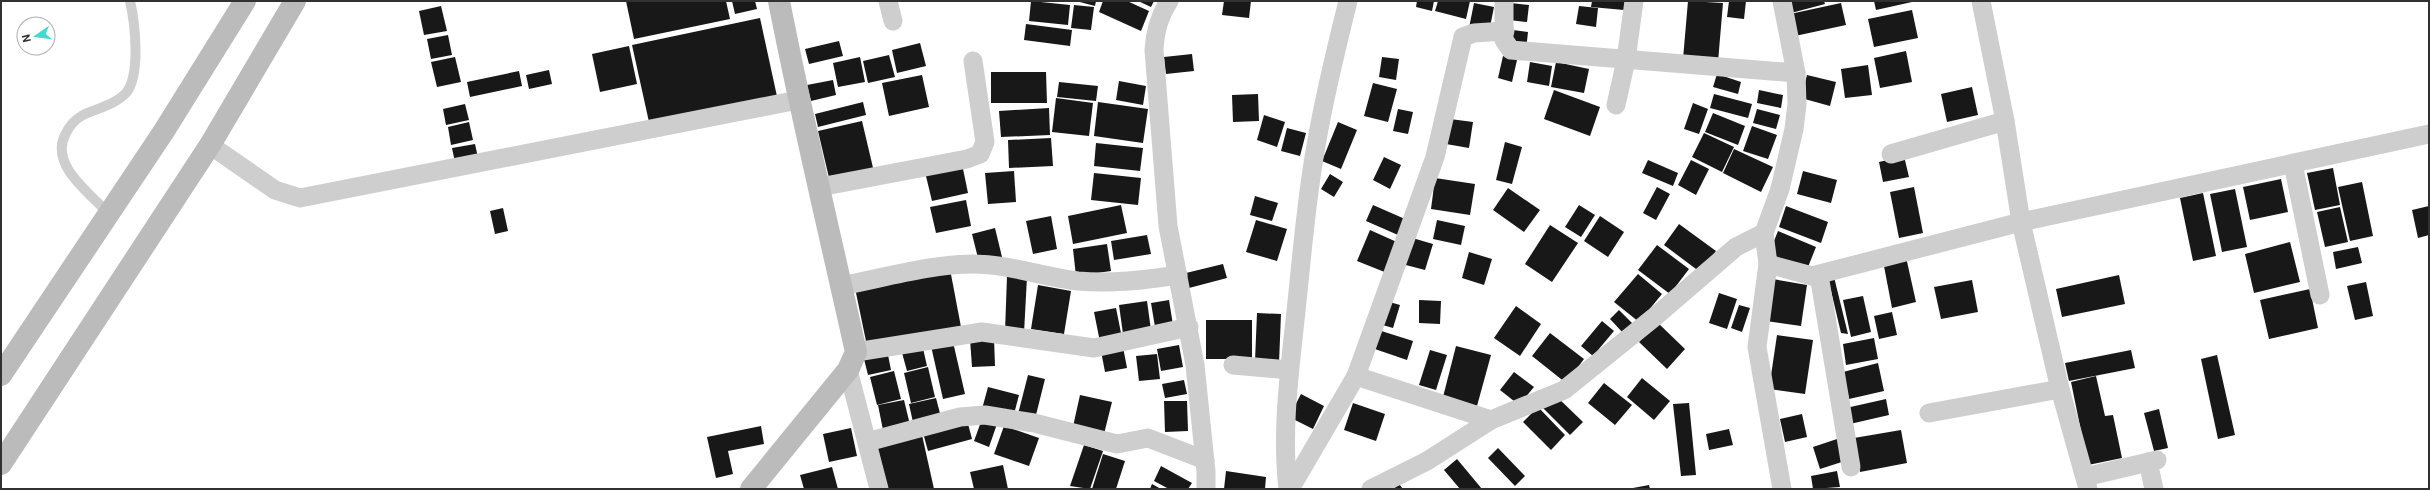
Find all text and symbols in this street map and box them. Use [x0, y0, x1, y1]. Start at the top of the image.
north arrow [16, 16, 56, 56]
text: N [19, 33, 34, 43]

